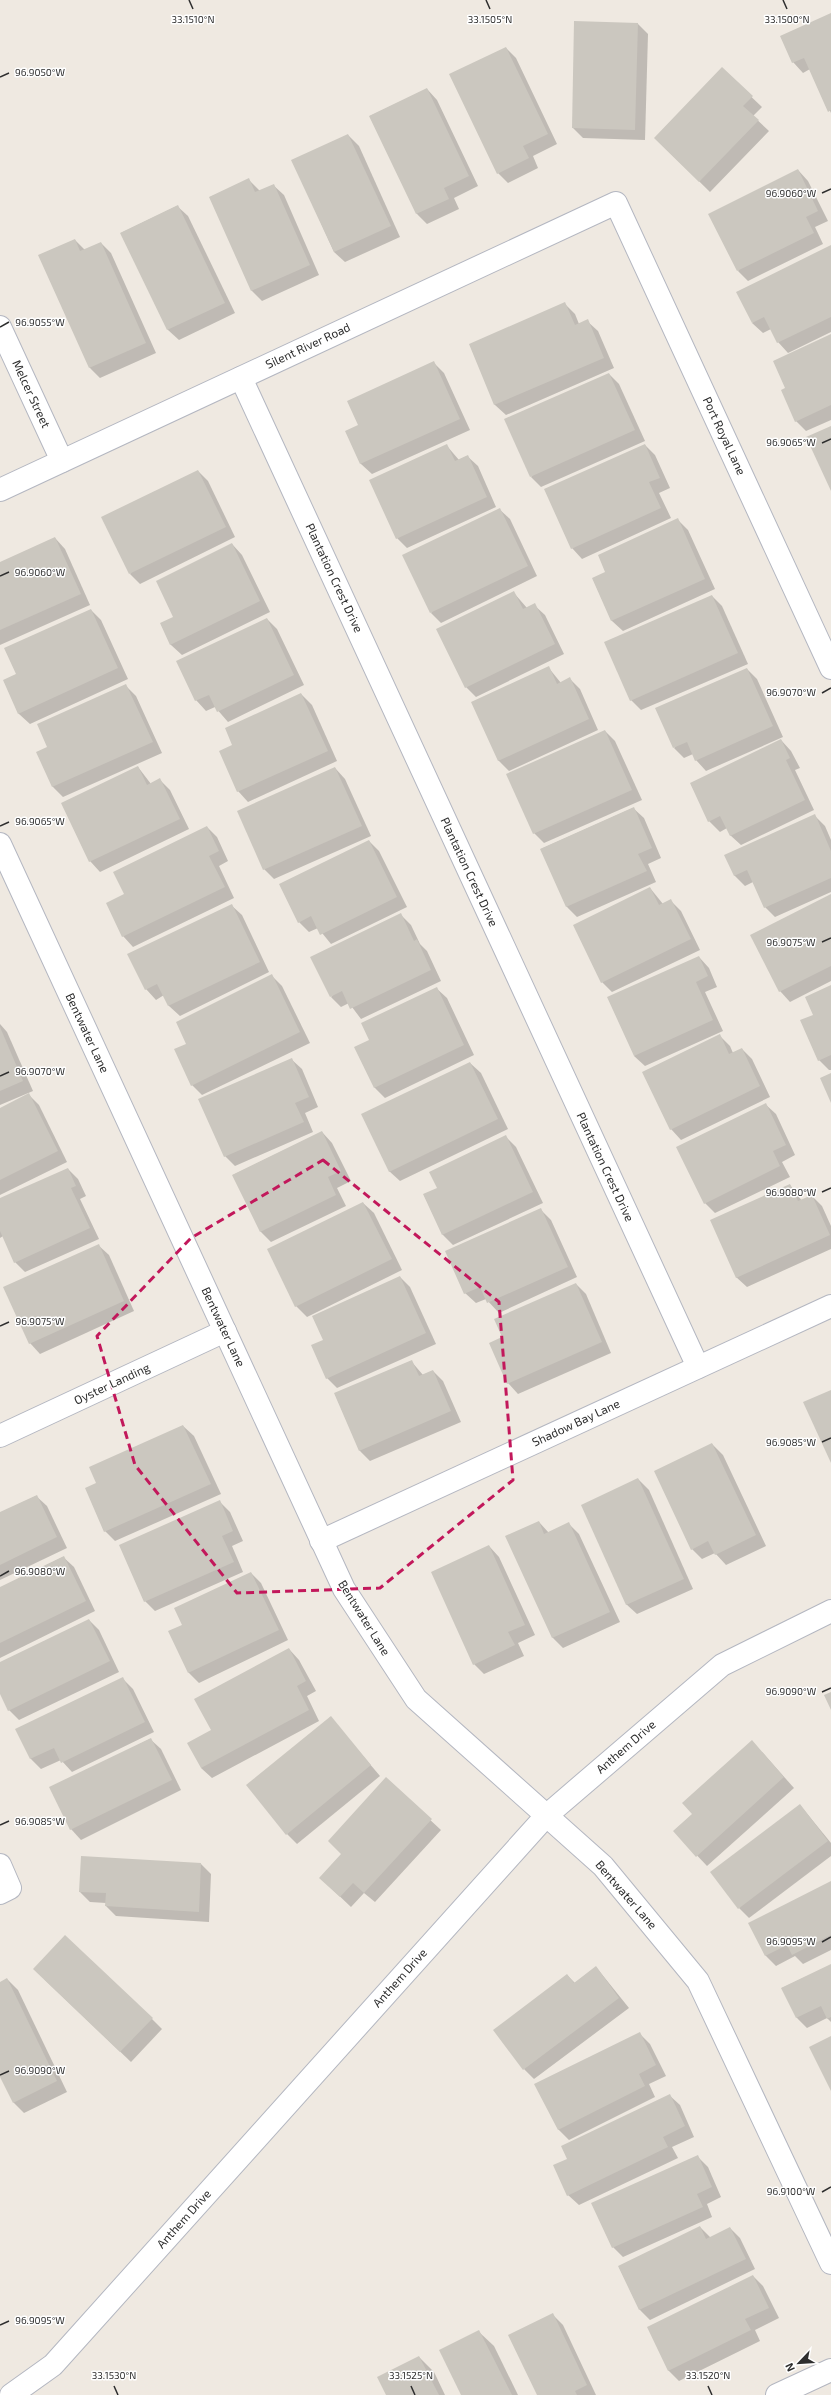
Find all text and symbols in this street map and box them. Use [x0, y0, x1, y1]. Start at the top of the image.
text: 33.1510°N [171, 13, 215, 25]
text: 33.1505°N [468, 13, 512, 25]
text: 33.1500°N [764, 13, 810, 25]
text: 96.9050°W [15, 66, 66, 78]
text: 96.9060°W [766, 187, 817, 199]
text: 96.9055°W [15, 316, 65, 328]
street label: Silent River Road [263, 319, 352, 371]
street label: Melcer Street [10, 357, 54, 430]
street label: Port Royal Lane [701, 394, 749, 477]
text: 96.9065°W [766, 436, 816, 448]
street label: Plantation Crest Drive [303, 521, 366, 635]
text: 96.9060°W [15, 566, 66, 578]
text: 96.9070°W [766, 686, 816, 698]
text: 96.9065°W [15, 815, 65, 827]
street label: Plantation Crest Drive [438, 815, 501, 929]
text: 96.9075°W [766, 936, 816, 948]
street label: Bentwater Lane [63, 991, 112, 1075]
text: 96.9070°W [15, 1065, 65, 1077]
street label: Plantation Crest Drive [574, 1110, 637, 1224]
text: 96.9080°W [766, 1186, 817, 1198]
street label: Bentwater Lane [199, 1285, 248, 1369]
text: 96.9075°W [15, 1315, 65, 1327]
street label: Oyster Landing [71, 1359, 152, 1407]
street label: Shadow Bay Lane [529, 1396, 622, 1449]
text: 96.9085°W [766, 1436, 817, 1448]
text: 96.9080°W [15, 1565, 66, 1577]
street label: Bentwater Lane [336, 1577, 394, 1658]
text: 96.9090°W [766, 1685, 817, 1697]
street label: Anthem Drive [593, 1717, 658, 1776]
text: 96.9085°W [15, 1815, 66, 1827]
street label: Bentwater Lane [593, 1857, 660, 1932]
text: 96.9095°W [766, 1935, 816, 1947]
street label: Anthem Drive [369, 1945, 429, 2010]
text: 96.9090°W [15, 2064, 66, 2076]
text: 96.9100°W [767, 2185, 816, 2197]
street label: Anthem Drive [153, 2186, 213, 2251]
text: 96.9095°W [15, 2314, 65, 2326]
north arrow [779, 2343, 819, 2383]
text: N [782, 2361, 797, 2374]
text: 33.1530°N [92, 2369, 136, 2381]
text: 33.1525°N [389, 2369, 433, 2381]
text: 33.1520°N [686, 2369, 730, 2381]

